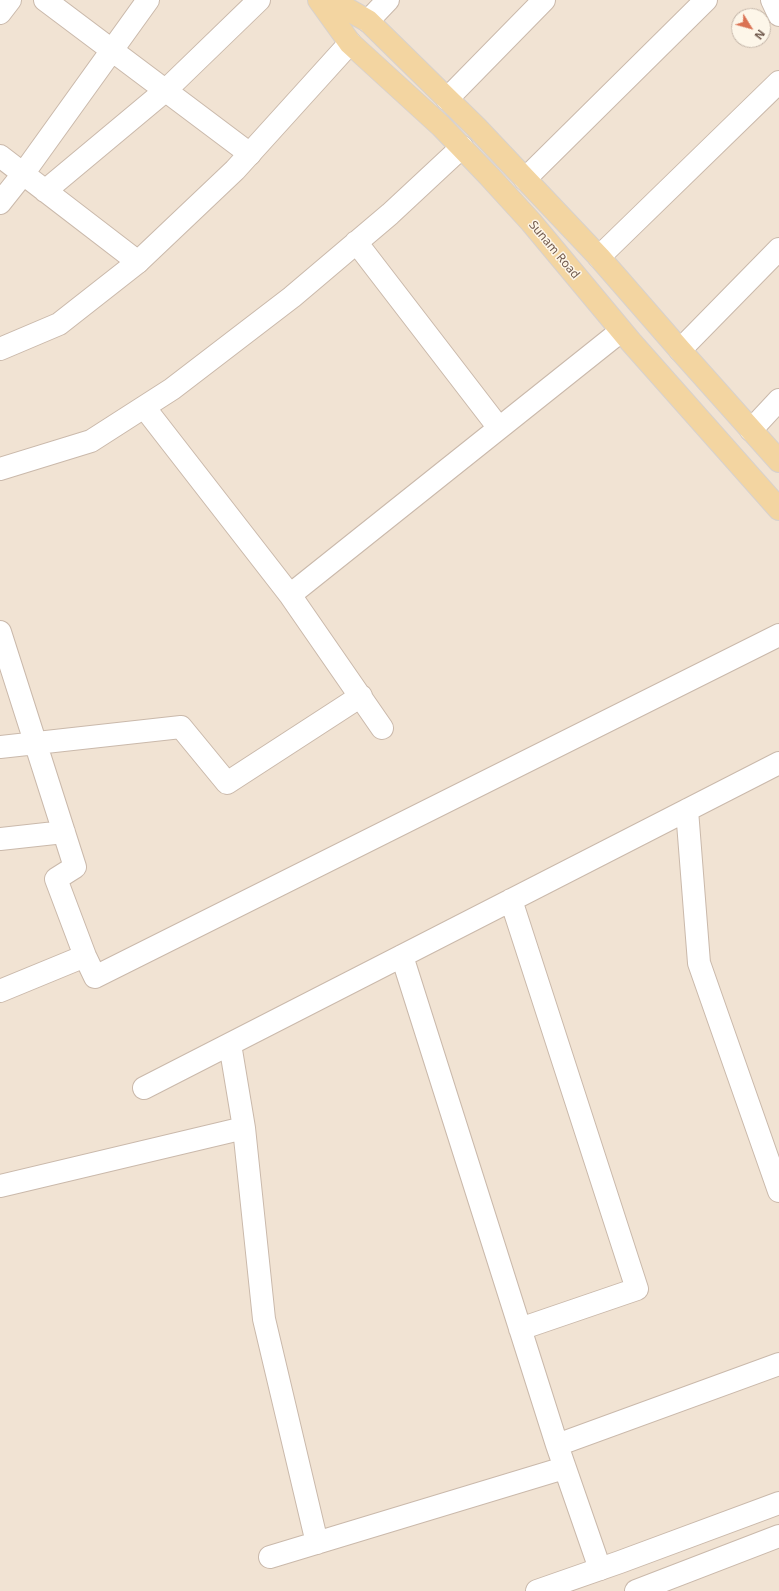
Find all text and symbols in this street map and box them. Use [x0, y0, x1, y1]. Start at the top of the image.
north arrow [731, 8, 771, 48]
text: N [752, 27, 769, 43]
street label: Sunam Road [526, 218, 582, 282]

